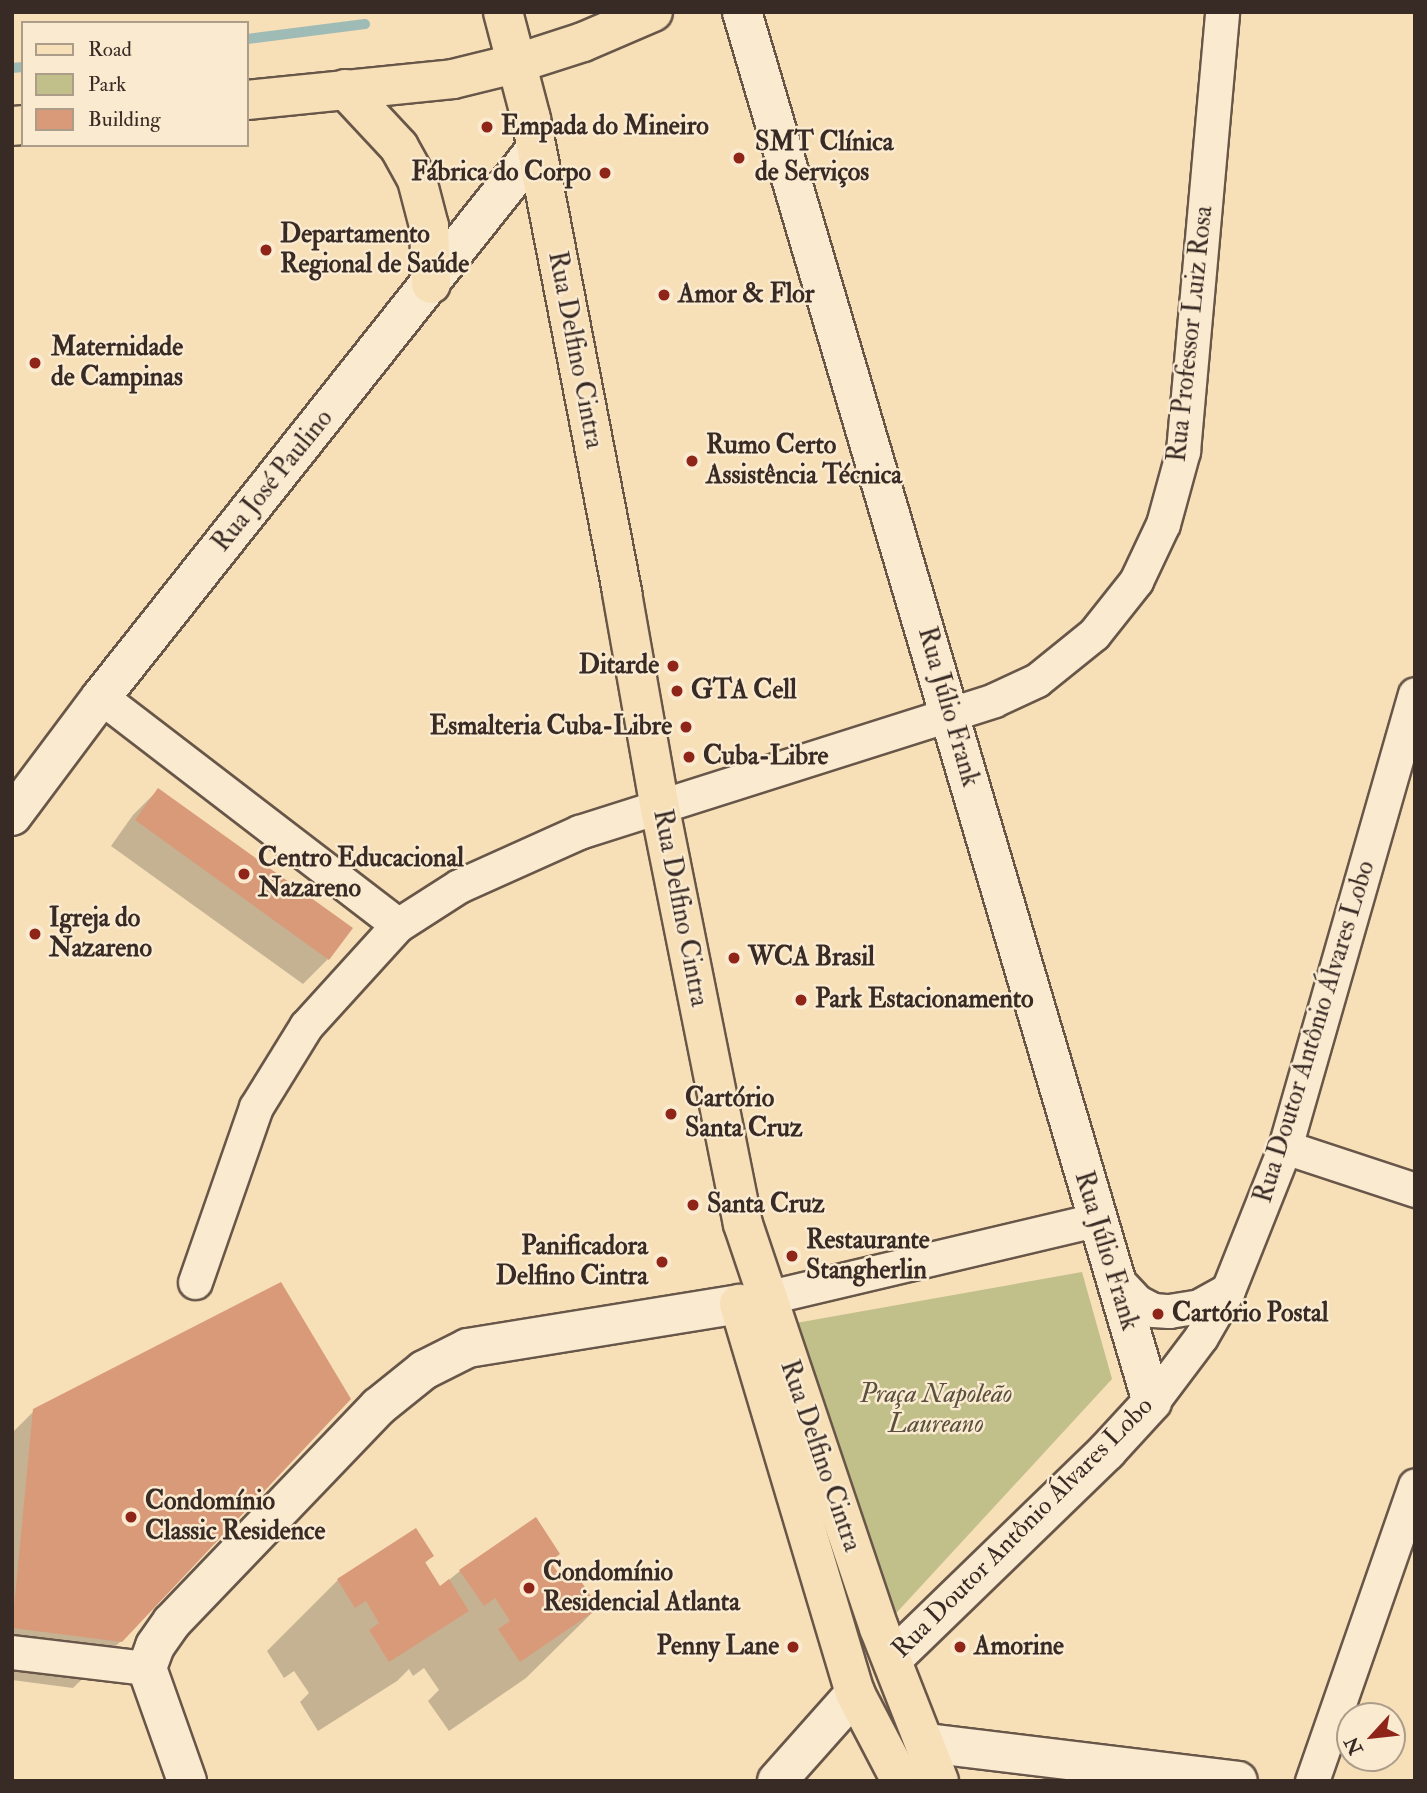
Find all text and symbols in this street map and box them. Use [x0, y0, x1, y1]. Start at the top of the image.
legend [21, 21, 248, 147]
text: Road [88, 36, 132, 63]
text: Park [88, 71, 126, 98]
text: Building [88, 106, 161, 133]
place label: Empada do Mineiro [501, 111, 709, 143]
marker: Empada do Mineiro [479, 119, 495, 135]
place label: SMT Clínica de Serviços [755, 127, 893, 188]
marker: SMT Clínica de Serviços [729, 148, 749, 168]
place label: Fábrica do Corpo [411, 157, 591, 189]
marker: Fábrica do Corpo [597, 165, 613, 181]
street label: Rua Professor Luiz Rosa [1162, 204, 1220, 464]
place label: Departamento Regional de Saúde [280, 219, 469, 280]
marker: Departamento Regional de Saúde [258, 242, 274, 258]
street label: Rua Delfino Cintra [541, 249, 609, 451]
place label: Amor & Flor [678, 279, 815, 311]
marker: Amor & Flor [656, 287, 672, 303]
place label: Maternidade de Campinas [51, 332, 183, 394]
marker: Maternidade de Campinas [25, 353, 45, 373]
street label: Rua José Paulino [206, 404, 340, 558]
place label: Rumo Certo Assistência Técnica [706, 430, 902, 492]
marker: Rumo Certo Assistência Técnica [684, 453, 700, 469]
street label: Rua Júlio Frank [910, 624, 986, 790]
place label: Ditarde [579, 650, 659, 682]
marker: Ditarde [665, 658, 681, 674]
place label: GTA Cell [691, 675, 797, 707]
marker: GTA Cell [669, 683, 685, 699]
place label: Esmalteria Cuba-Libre [430, 711, 672, 743]
marker: Esmalteria Cuba-Libre [678, 719, 694, 735]
place label: Cuba-Libre [703, 741, 828, 773]
marker: Cuba-Libre [681, 749, 697, 765]
street label: Rua Delfino Cintra [646, 807, 714, 1009]
place label: Centro Educacional Nazareno [258, 843, 464, 904]
street label: Rua Doutor Antônio Álvares Lobo [1248, 857, 1382, 1207]
marker: Centro Educacional Nazareno [236, 866, 252, 882]
place label: Igreja do Nazareno [49, 903, 152, 964]
marker: Igreja do Nazareno [27, 926, 43, 942]
place label: WCA Brasil [748, 942, 875, 974]
marker: WCA Brasil [726, 950, 742, 966]
place label: Park Estacionamento [815, 984, 1033, 1016]
marker: Park Estacionamento [793, 992, 809, 1008]
place label: Cartório Santa Cruz [685, 1083, 803, 1144]
marker: Cartório Santa Cruz [663, 1106, 679, 1122]
street label: Rua Júlio Frank [1067, 1168, 1145, 1334]
place label: Santa Cruz [707, 1189, 825, 1221]
marker: Santa Cruz [685, 1197, 701, 1213]
place label: Restaurante Stangherlin [806, 1225, 930, 1286]
place label: Panificadora Delfino Cintra [496, 1231, 648, 1292]
marker: Restaurante Stangherlin [784, 1248, 800, 1264]
marker: Panificadora Delfino Cintra [654, 1254, 670, 1270]
place label: Cartório Postal [1172, 1298, 1328, 1330]
marker: Cartório Postal [1150, 1306, 1166, 1322]
street label: Rua Delfino Cintra [773, 1356, 867, 1556]
park label: Praça Napoleão Laureano [860, 1379, 1012, 1440]
street label: Rua Doutor Antônio Álvares Lobo [886, 1391, 1160, 1665]
place label: Condomínio Classic Residence [145, 1486, 325, 1548]
marker: Condomínio Classic Residence [123, 1509, 139, 1525]
place label: Condomínio Residencial Atlanta [543, 1557, 740, 1618]
marker: Condomínio Residencial Atlanta [521, 1580, 537, 1596]
place label: Penny Lane [656, 1631, 779, 1663]
place label: Amorine [974, 1631, 1064, 1663]
marker: Penny Lane [785, 1639, 801, 1655]
marker: Amorine [952, 1639, 968, 1655]
north arrow [1336, 1702, 1406, 1772]
text: N [1340, 1733, 1369, 1759]

